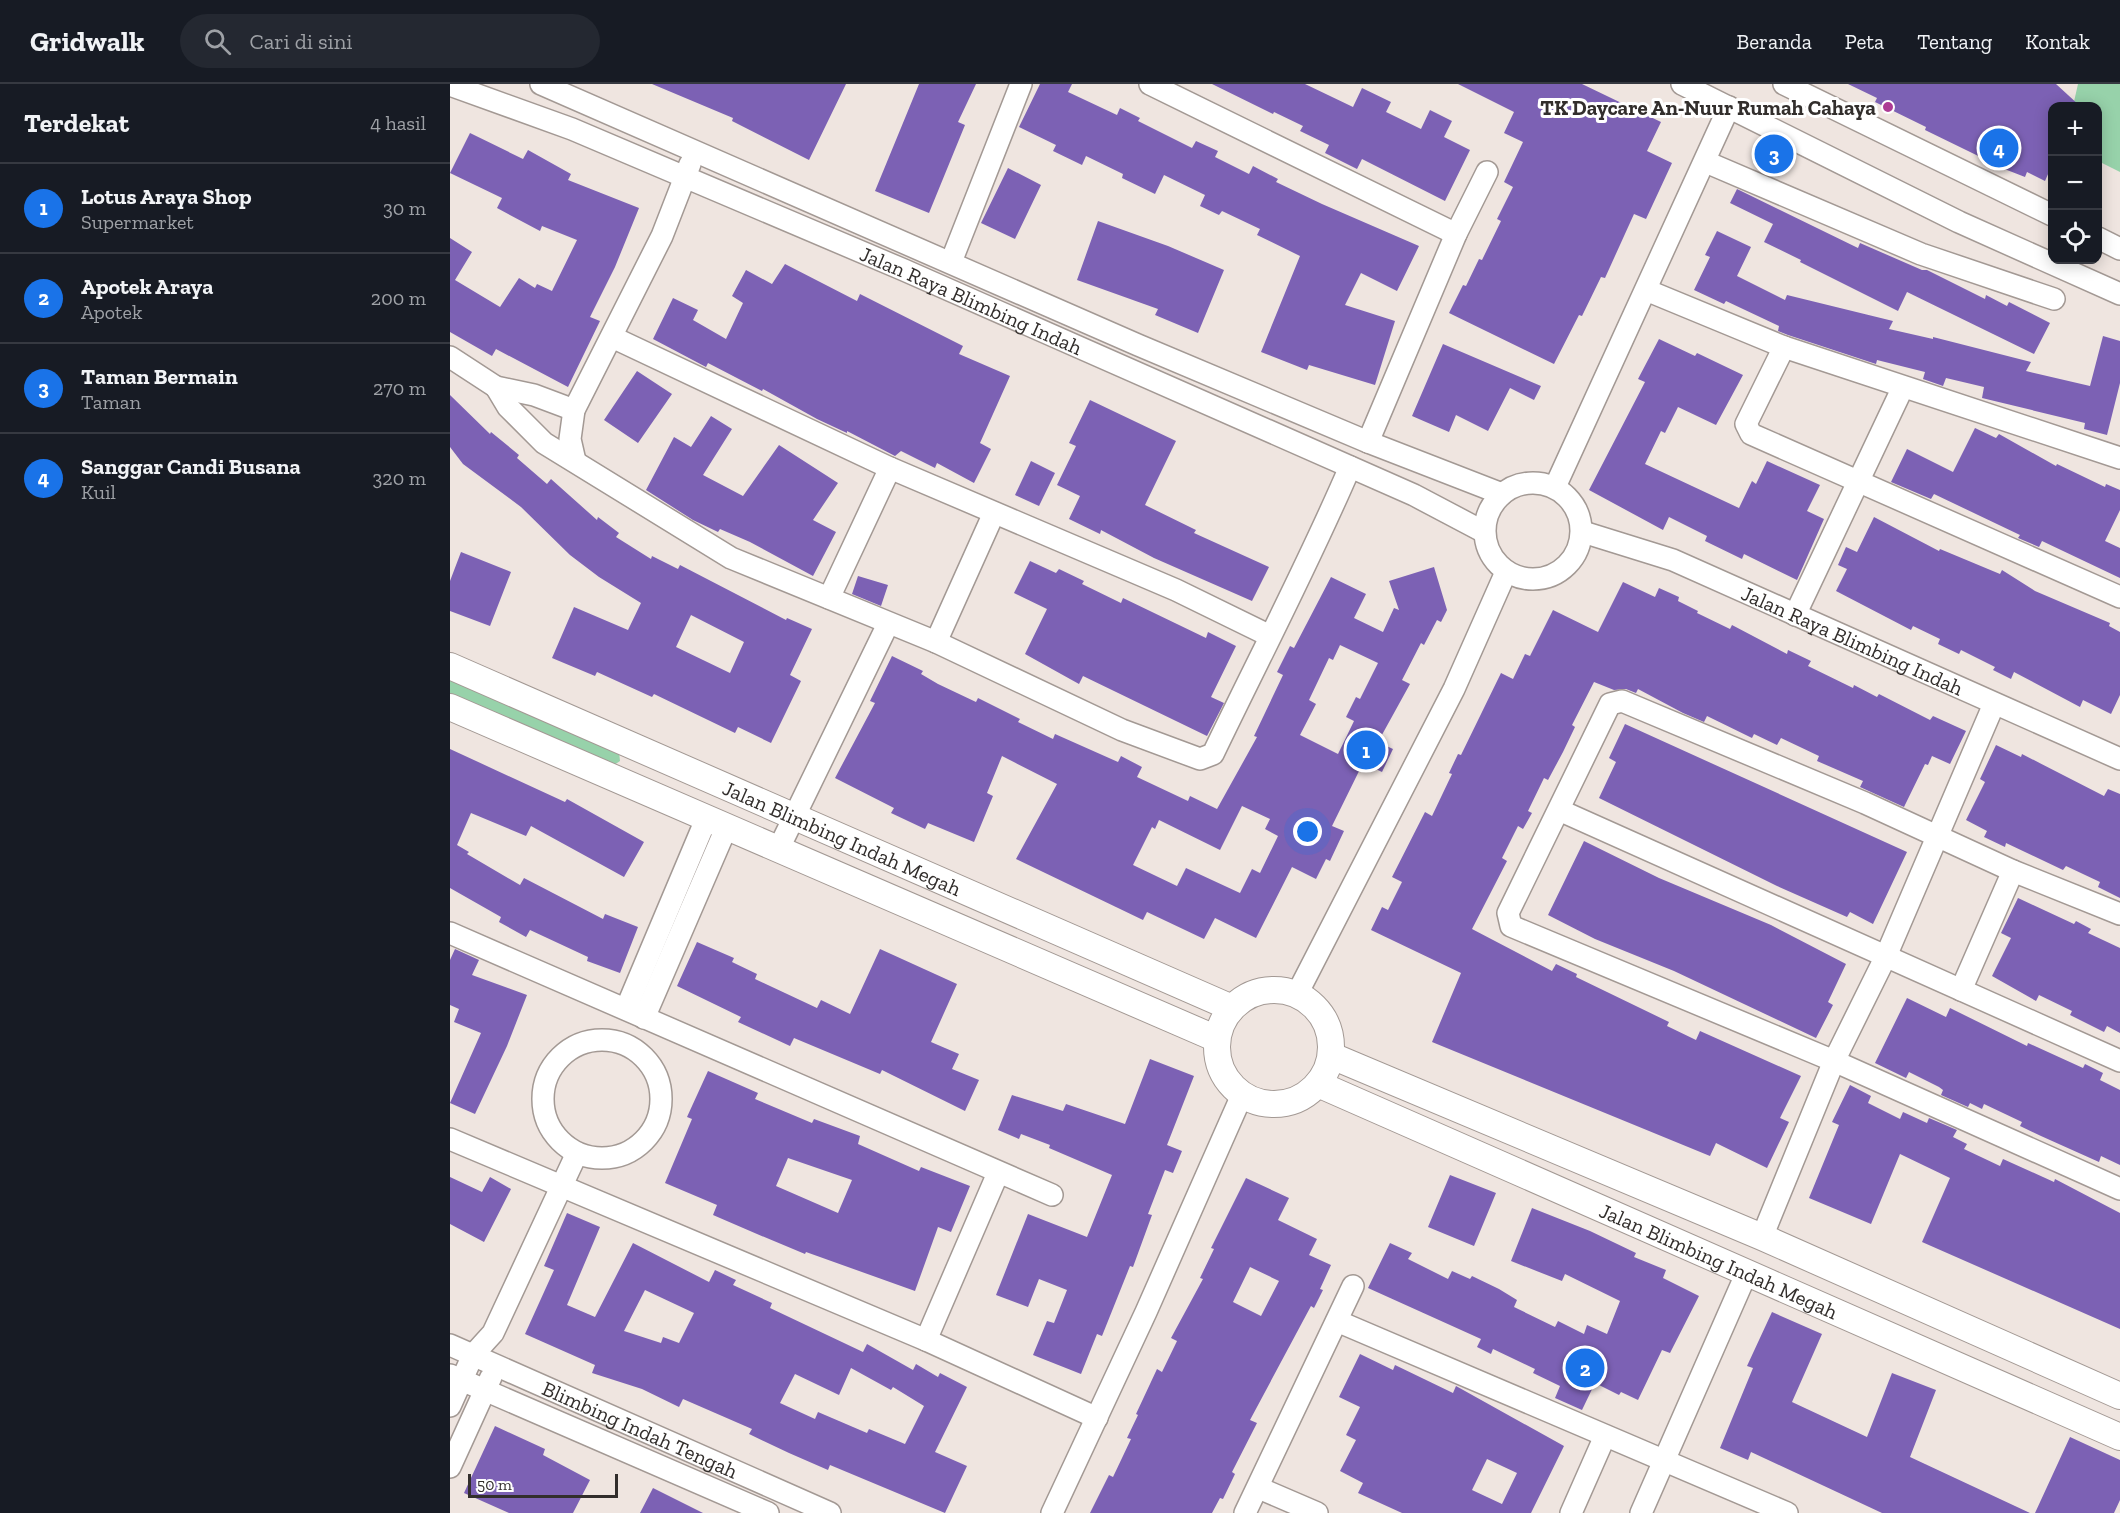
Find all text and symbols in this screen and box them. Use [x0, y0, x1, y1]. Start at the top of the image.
search box [180, 14, 600, 68]
text: Gridwalk [30, 25, 144, 58]
icon: search [201, 25, 234, 58]
text: Cari di sini [249, 28, 352, 55]
text: Beranda [1737, 29, 1812, 54]
text: Peta [1845, 29, 1884, 54]
text: Tentang [1917, 29, 1992, 54]
text: Kontak [2025, 29, 2090, 54]
place label: TK Daycare An-Nuur Rumah Cahaya [1540, 95, 1876, 120]
marker: TK Daycare An-Nuur Rumah Cahaya [1881, 100, 1895, 114]
map controls [2048, 102, 2102, 264]
button: + [2048, 102, 2102, 156]
text: Terdekat [24, 107, 129, 139]
text: 4 hasil [370, 111, 426, 135]
pin: 4 [1980, 126, 2018, 170]
pin: 3 [1754, 132, 1794, 176]
button: − [2048, 156, 2102, 210]
text: Lotus Araya Shop [81, 183, 252, 210]
text: 1 [39, 196, 48, 220]
text: 30 m [383, 196, 426, 220]
text: Supermarket [81, 210, 194, 234]
button: locate [2048, 210, 2102, 264]
street label: Jalan Raya Blimbing Indah [856, 240, 1086, 360]
text: Apotek Araya [81, 273, 213, 300]
text: 2 [38, 286, 49, 310]
text: 200 m [371, 286, 426, 310]
text: Apotek [81, 300, 142, 324]
text: Taman Bermain [81, 363, 238, 390]
text: 3 [38, 376, 49, 400]
text: 270 m [373, 376, 426, 400]
text: Taman [81, 390, 141, 414]
text: Sanggar Candi Busana [81, 453, 301, 480]
text: 4 [38, 466, 49, 490]
text: 320 m [373, 466, 426, 490]
text: Kuil [81, 480, 116, 504]
street label: Jalan Raya Blimbing Indah [1738, 580, 1968, 700]
pin: 1 [1346, 728, 1386, 772]
street label: Jalan Blimbing Indah Megah [719, 774, 965, 901]
your location [1293, 817, 1322, 846]
street label: Jalan Blimbing Indah Megah [1596, 1197, 1842, 1324]
pin: 2 [1566, 1346, 1604, 1390]
street label: Blimbing Indah Tengah [539, 1375, 742, 1483]
scale bar [468, 1471, 618, 1498]
text: 50 m [477, 1475, 512, 1494]

